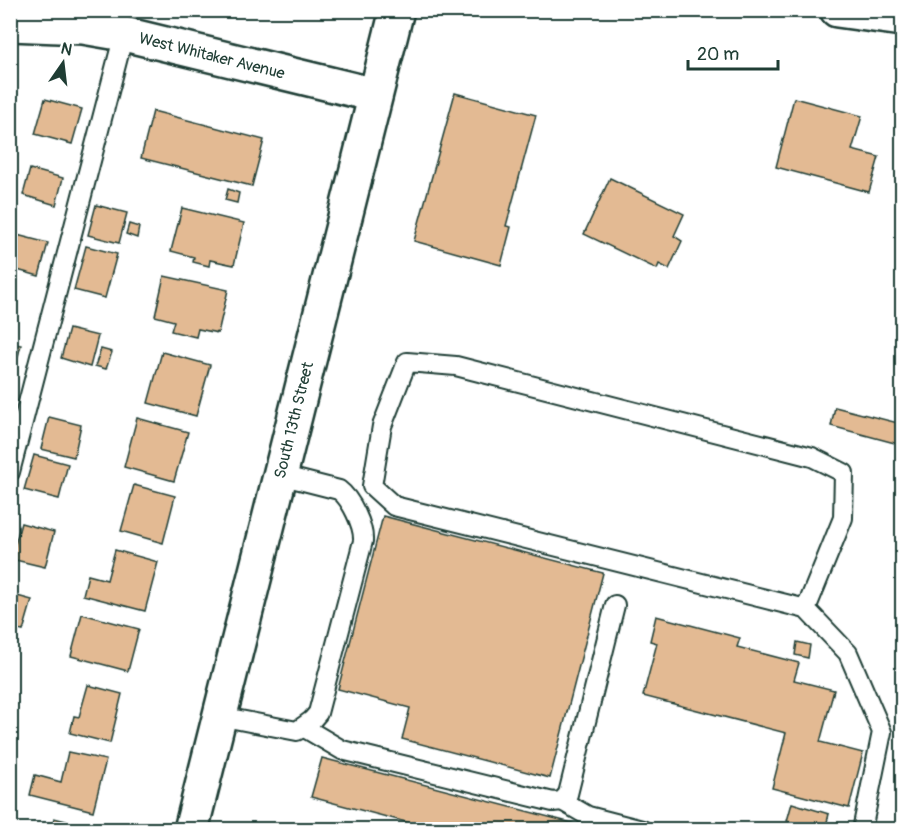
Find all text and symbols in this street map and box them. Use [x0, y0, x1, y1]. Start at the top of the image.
street label: West Whitaker Avenue [137, 28, 287, 84]
north arrow [33, 33, 93, 93]
scale bar [688, 33, 778, 71]
text: N [59, 38, 74, 60]
text: 20 m [697, 43, 739, 66]
street label: South 13th Street [270, 359, 318, 481]

